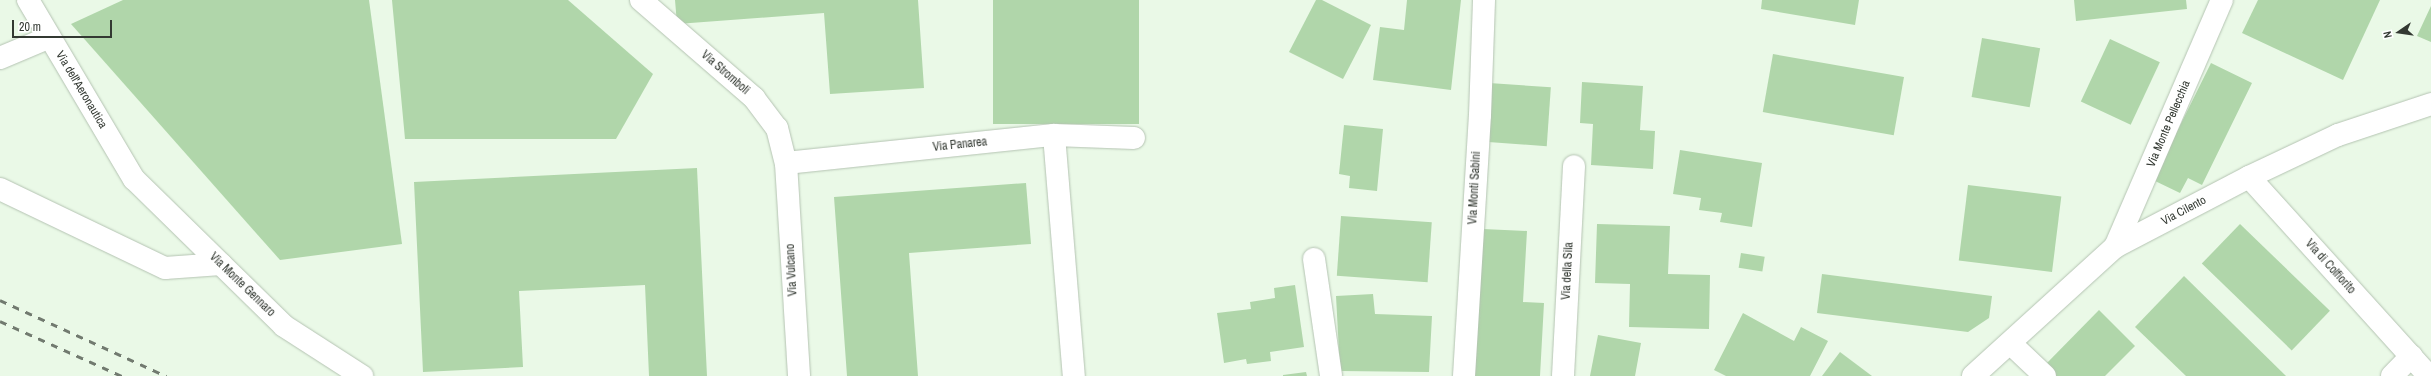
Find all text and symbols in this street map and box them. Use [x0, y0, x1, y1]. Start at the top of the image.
scale bar [14, 12, 114, 38]
north arrow [2379, 12, 2419, 52]
text: 20 m [19, 19, 41, 35]
text: N [2380, 30, 2395, 39]
street label: Via Stromboli [698, 48, 752, 98]
street label: Via dell'Aeronautica [52, 49, 110, 131]
street label: Via Monte Pellecchia [2144, 78, 2194, 170]
street label: Via Panarea [932, 135, 988, 155]
street label: Via Monti Sabini [1466, 151, 1484, 225]
street label: Via Cilento [2159, 193, 2209, 229]
street label: Via di Colfiorito [2302, 237, 2358, 297]
street label: Via della Sila [1559, 242, 1577, 300]
street label: Via Vulcano [783, 243, 801, 297]
street label: Via Monte Gennaro [206, 250, 278, 320]

